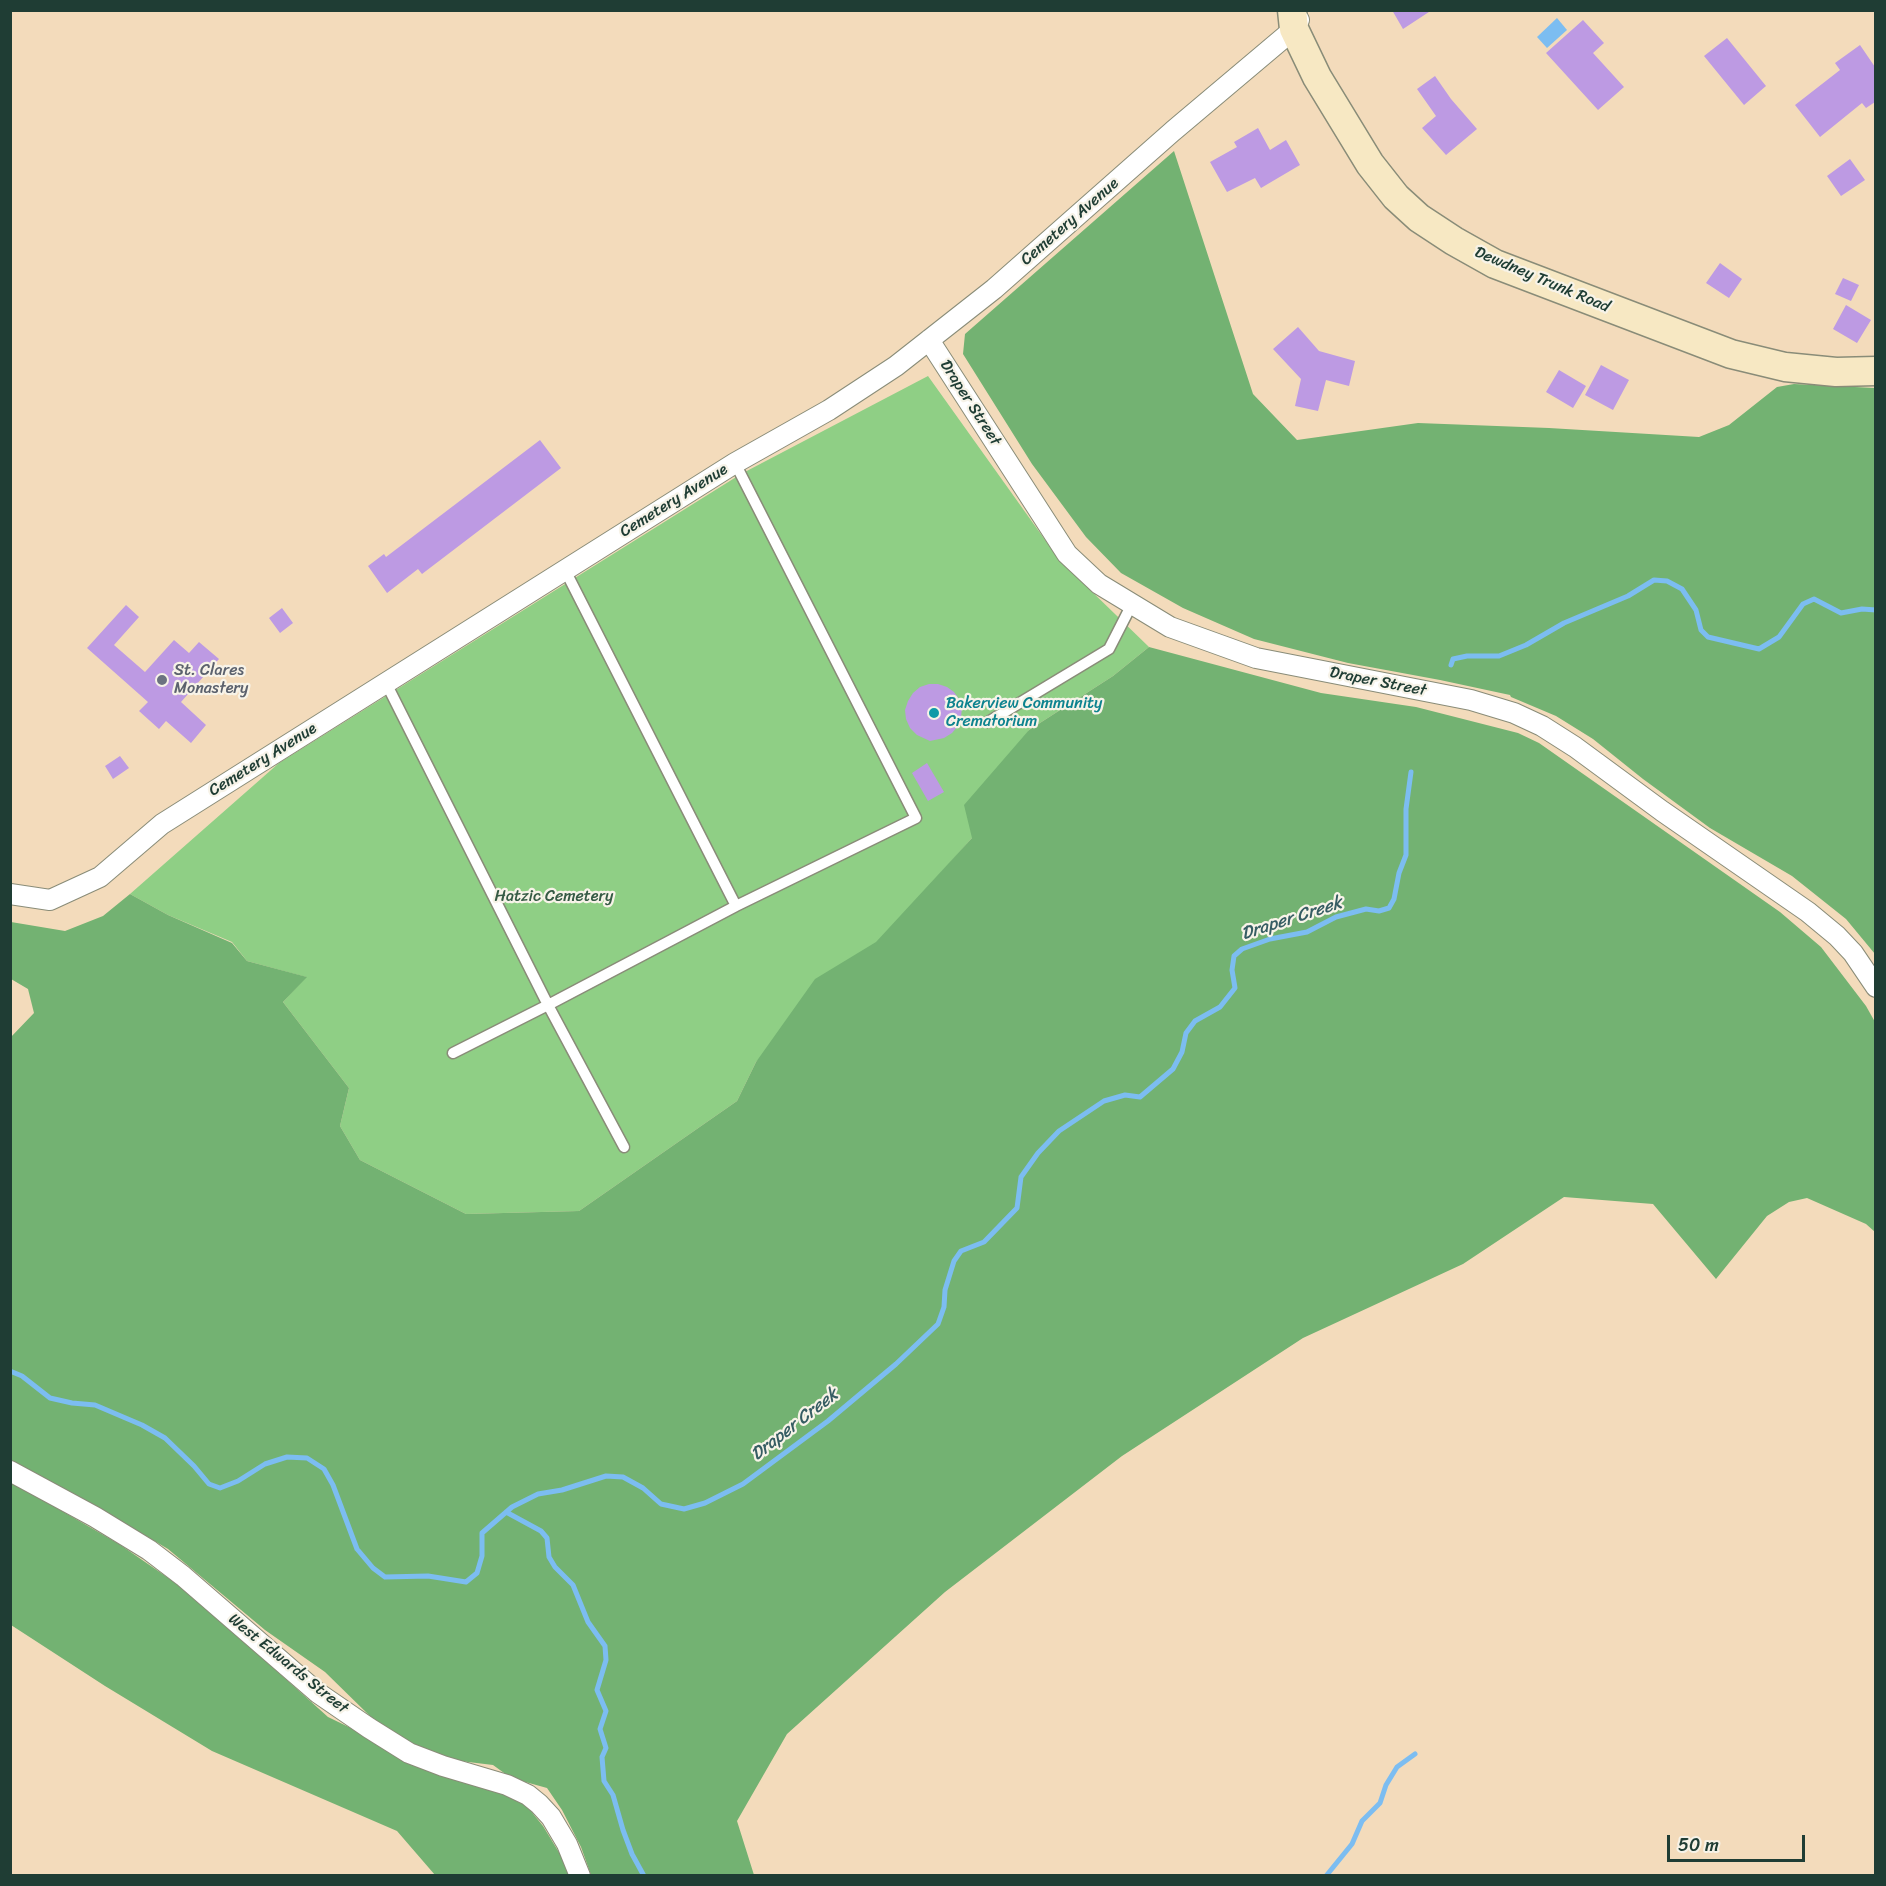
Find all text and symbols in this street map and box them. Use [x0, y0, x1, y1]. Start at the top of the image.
street label: Cemetery Avenue [1017, 174, 1123, 270]
street label: Dewdney Trunk Road [1472, 243, 1612, 317]
street label: Draper Street [935, 357, 1005, 449]
street label: Cemetery Avenue [617, 460, 731, 542]
place label: St. Clares Monastery [174, 661, 248, 699]
street label: Draper Street [1328, 663, 1428, 701]
marker: St. Clares Monastery [155, 673, 169, 687]
place label: Bakerview Community Crematorium [946, 694, 1102, 732]
marker: Bakerview Community Crematorium [927, 706, 941, 720]
street label: Cemetery Avenue [206, 719, 320, 801]
park label: Hatzic Cemetery [495, 887, 613, 907]
water label: Draper Creek [1239, 893, 1345, 945]
water label: Draper Creek [747, 1384, 843, 1466]
street label: West Edwards Street [224, 1610, 352, 1718]
scale bar [1670, 1823, 1808, 1861]
text: 50 m [1678, 1829, 1719, 1861]

